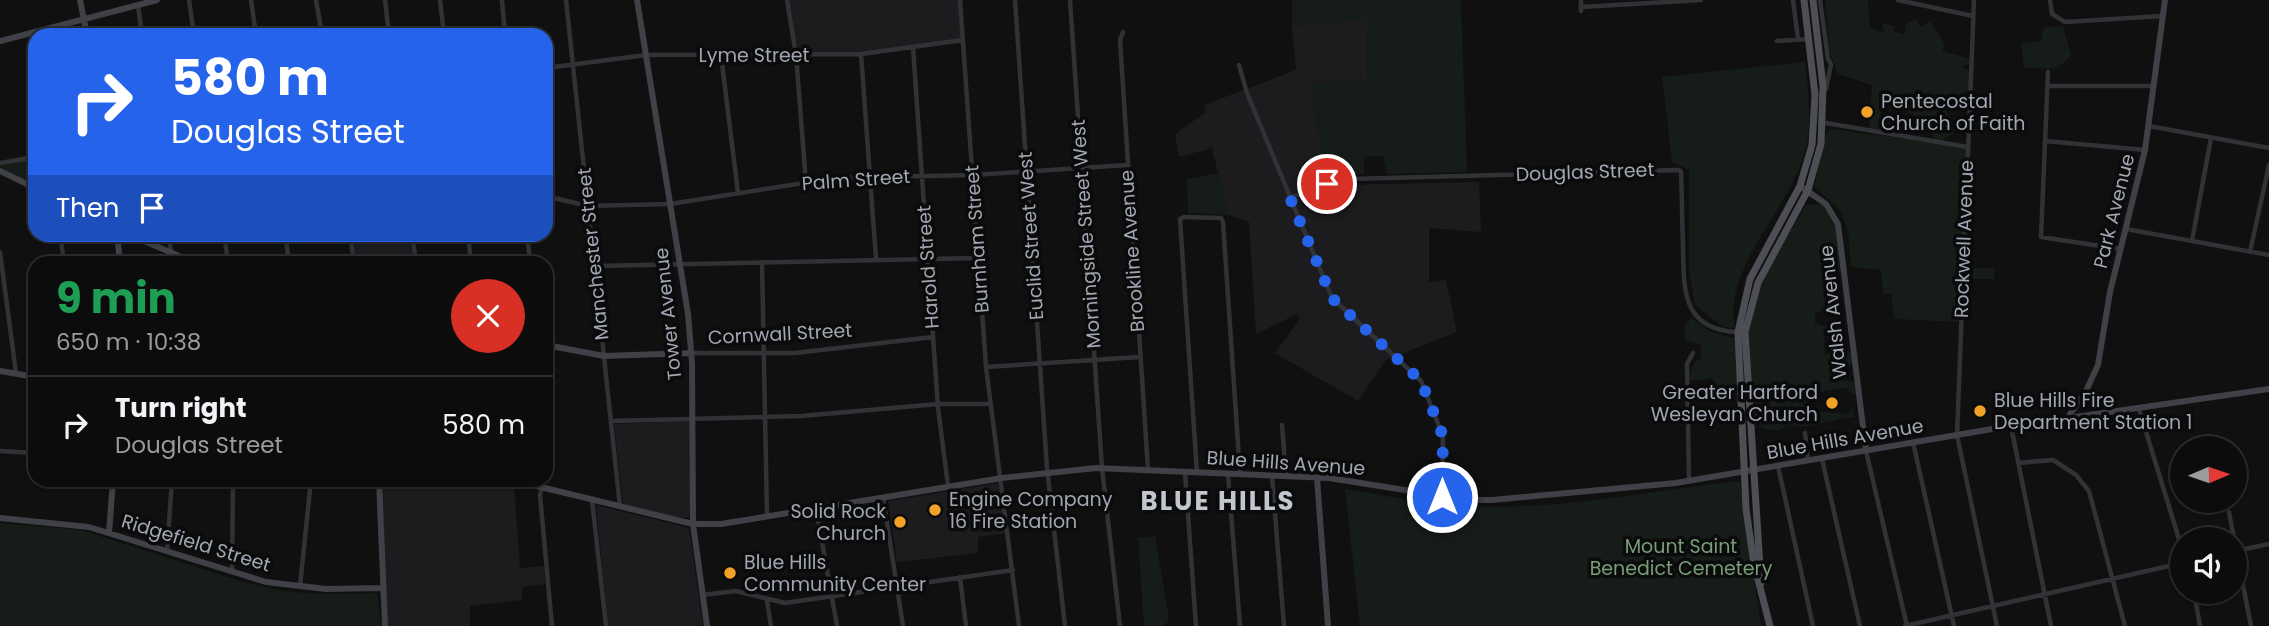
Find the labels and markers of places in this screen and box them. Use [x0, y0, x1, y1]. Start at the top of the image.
place label: Pentecostal Church of Faith [1881, 88, 2026, 137]
marker: Pentecostal Church of Faith [1859, 104, 1875, 120]
pin [1297, 154, 1357, 214]
place label: Greater Hartford Wesleyan Church [1651, 379, 1818, 428]
place label: Blue Hills Fire Department Station 1 [1994, 387, 2192, 436]
marker: Greater Hartford Wesleyan Church [1824, 395, 1840, 411]
marker: Blue Hills Fire Department Station 1 [1972, 403, 1988, 419]
place label: Engine Company 16 Fire Station [949, 486, 1113, 535]
place label: Solid Rock Church [790, 498, 886, 547]
marker: Engine Company 16 Fire Station [927, 502, 943, 518]
marker: Solid Rock Church [892, 514, 908, 530]
place label: Blue Hills Community Center [744, 549, 926, 598]
marker: Blue Hills Community Center [722, 565, 738, 581]

